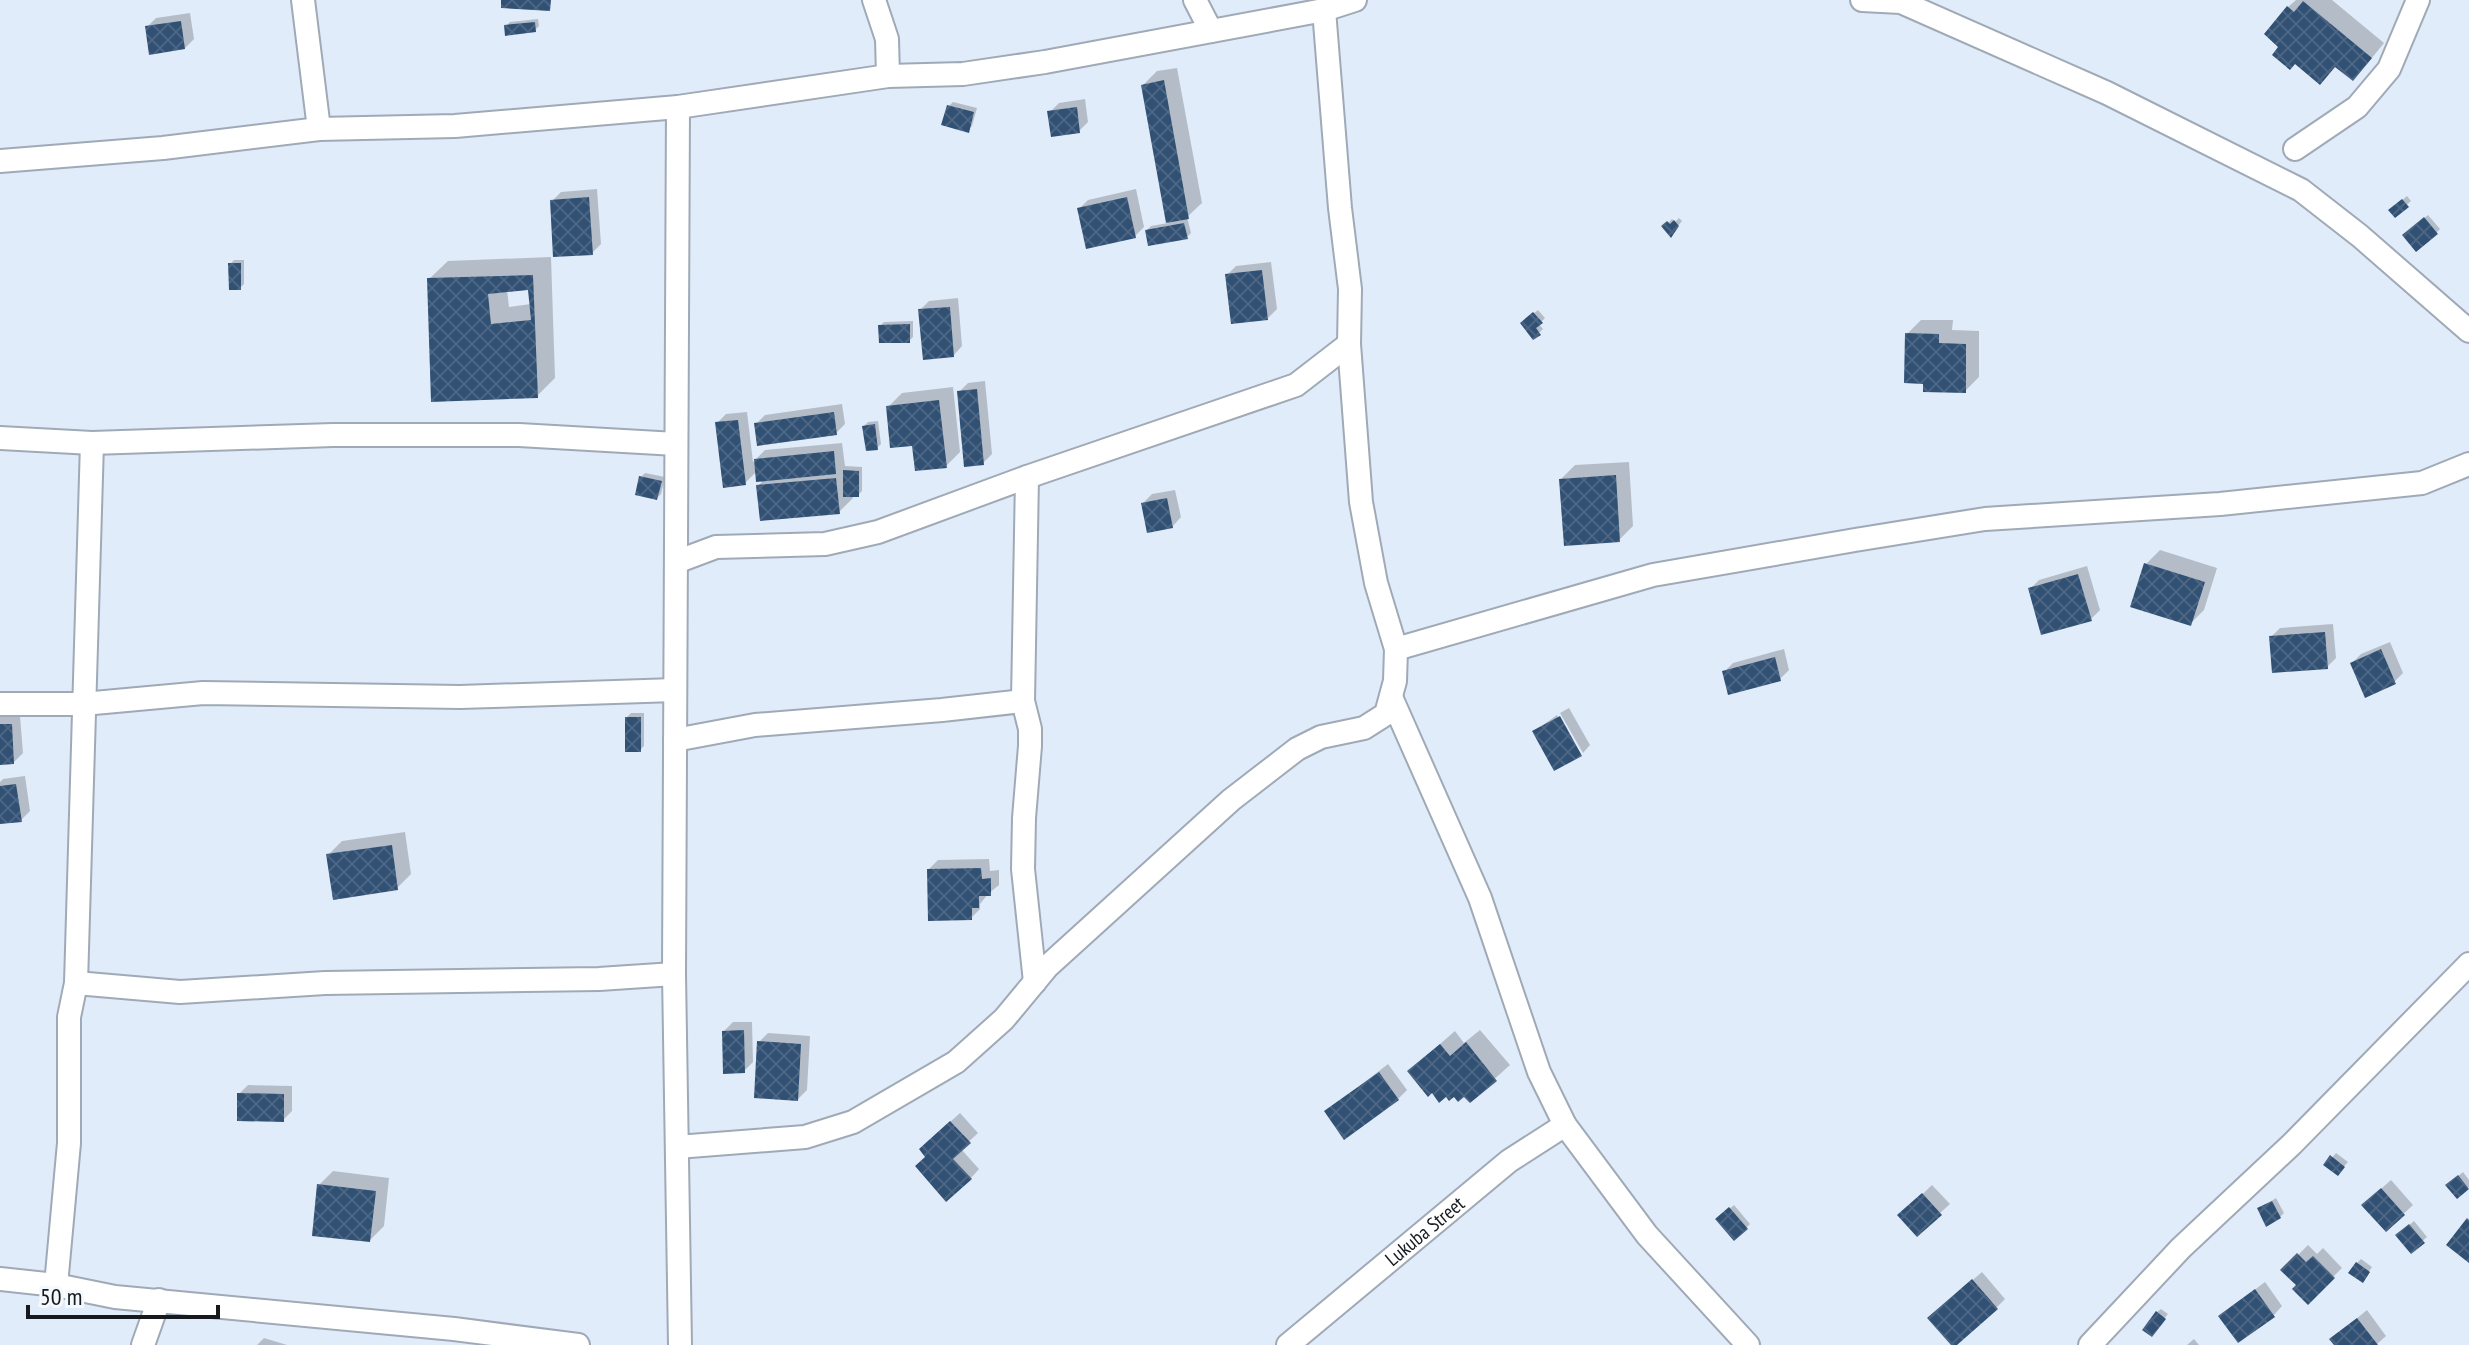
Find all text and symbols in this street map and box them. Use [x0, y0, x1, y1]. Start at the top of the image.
street label: Lukuba Street [1380, 1190, 1470, 1272]
scale bar [28, 1269, 218, 1319]
text: 50 m [40, 1281, 82, 1312]

